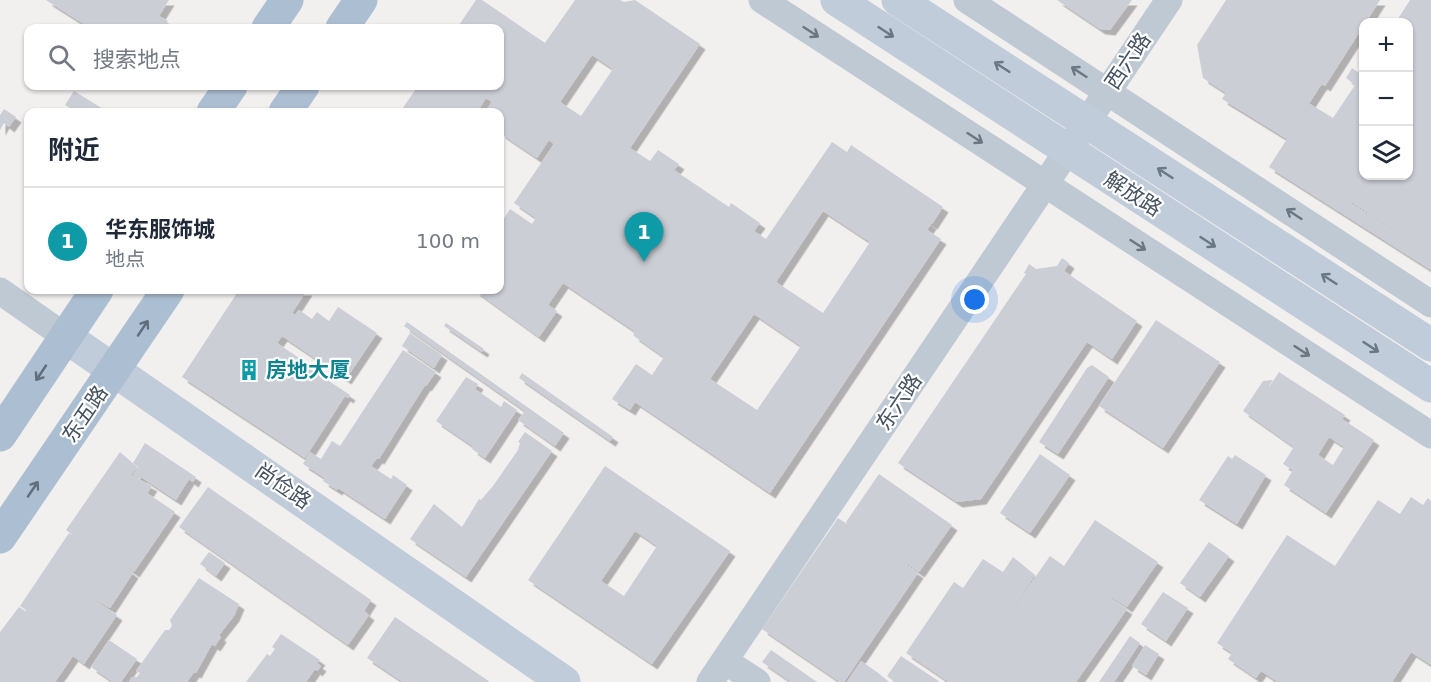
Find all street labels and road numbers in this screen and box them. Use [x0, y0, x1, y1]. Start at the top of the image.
street label: 西六路 [1100, 28, 1156, 94]
street label: 解放路 [1100, 167, 1166, 221]
street label: 东六路 [871, 369, 927, 435]
street label: 东五路 [57, 381, 113, 447]
street label: 尚俭路 [250, 458, 316, 514]

